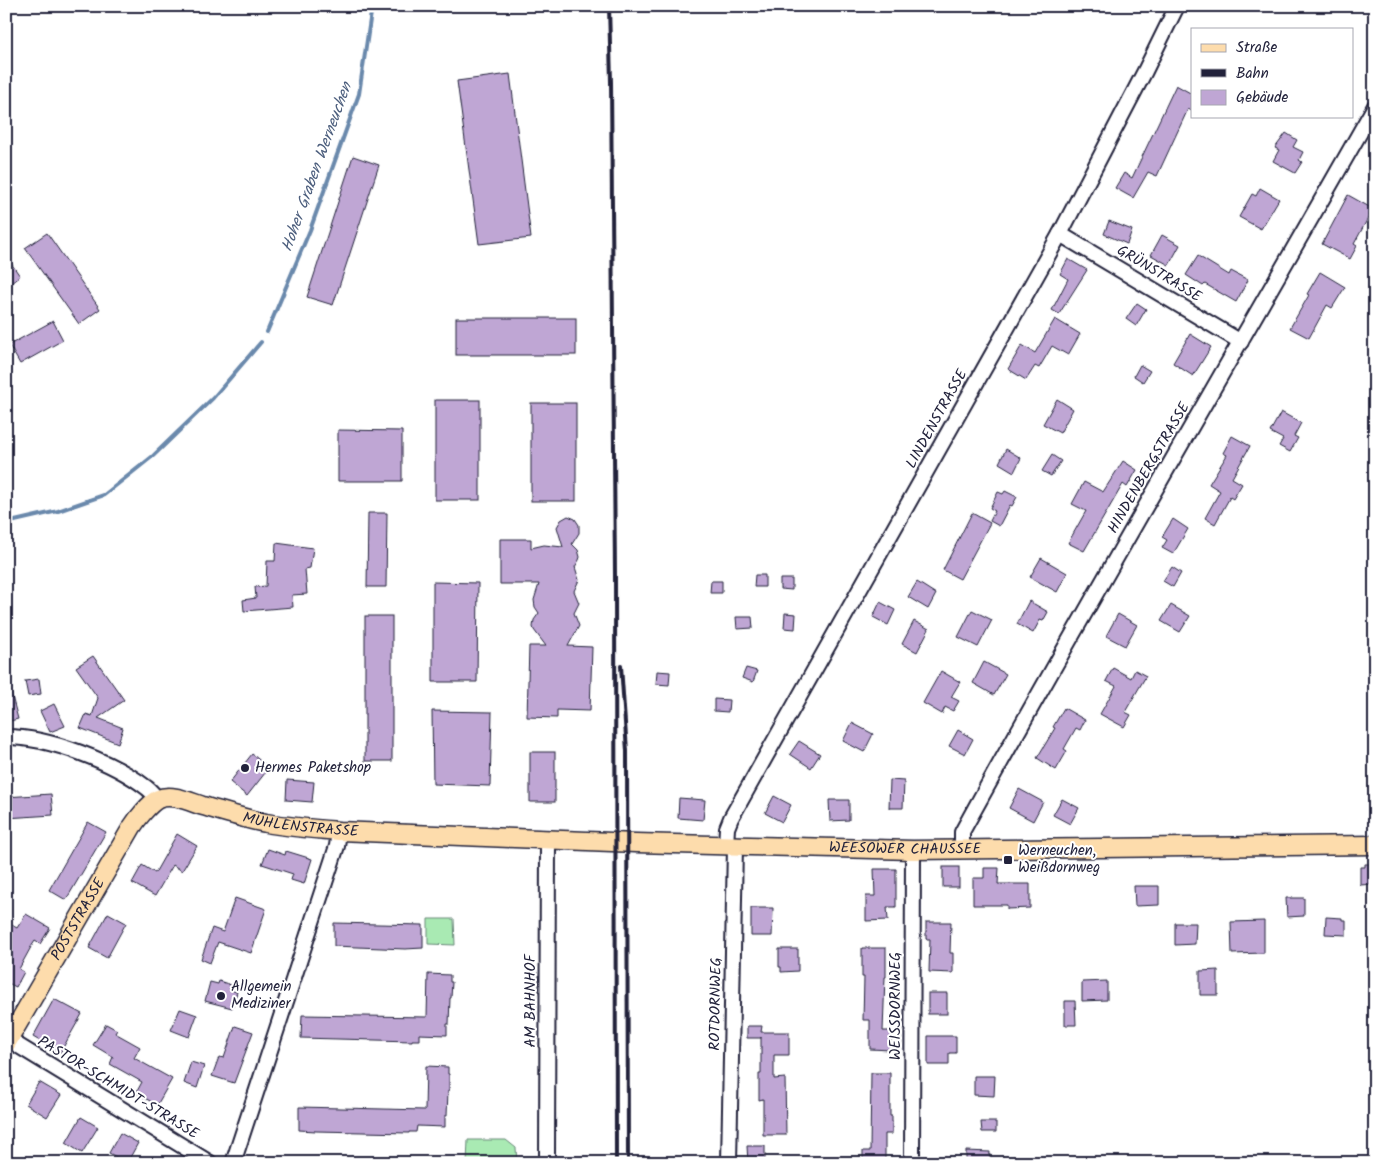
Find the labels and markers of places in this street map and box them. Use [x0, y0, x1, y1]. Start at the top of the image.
place label: Hermes Paketshop [255, 756, 371, 780]
marker: Hermes Paketshop [239, 762, 251, 774]
place label: Werneuchen, Weißdornweg [1018, 839, 1100, 880]
marker: Werneuchen, Weißdornweg [1002, 854, 1014, 866]
place label: Allgemein Mediziner [231, 975, 292, 1016]
marker: Allgemein Mediziner [215, 990, 227, 1002]

